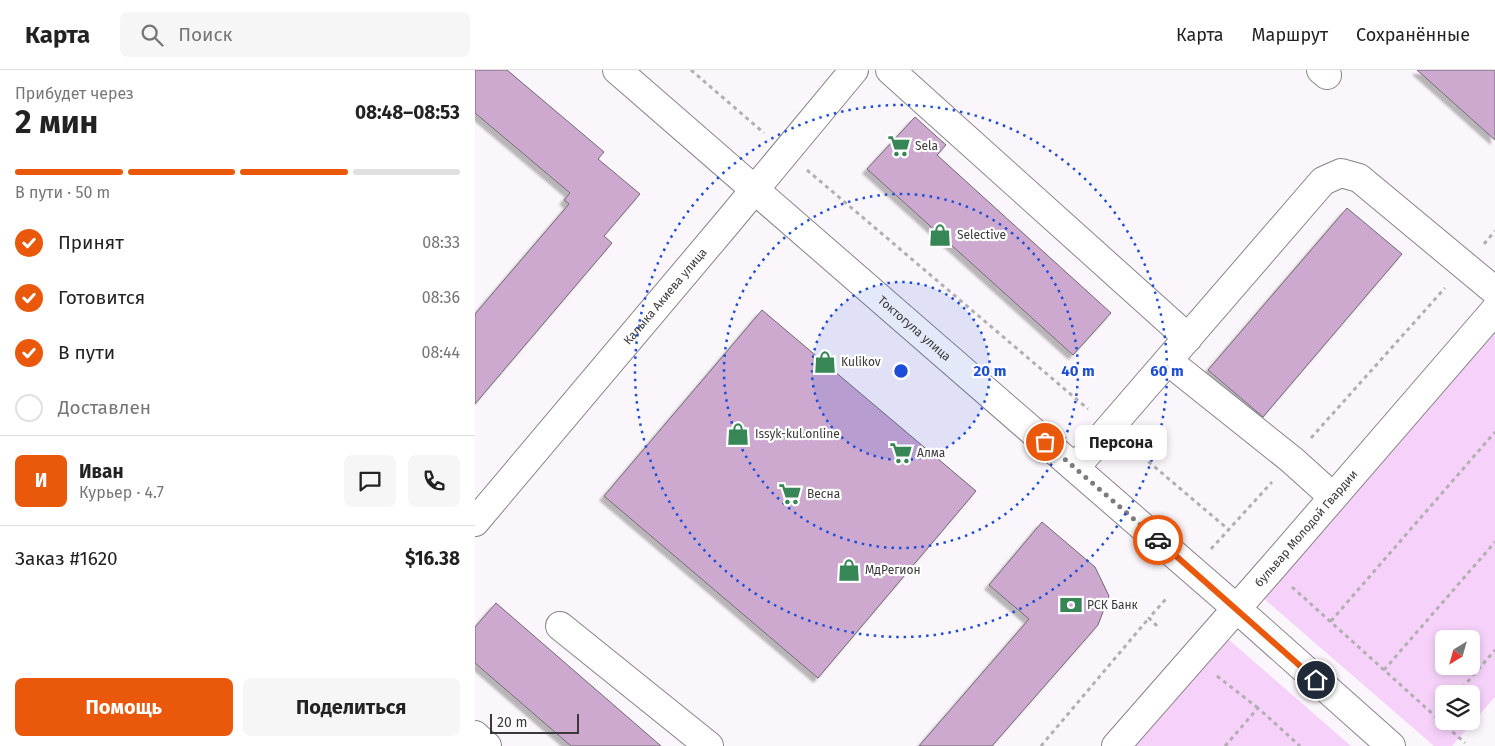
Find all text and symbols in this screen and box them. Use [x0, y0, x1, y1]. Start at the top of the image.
search box [120, 12, 470, 57]
text: Карта [25, 21, 90, 49]
icon: search [138, 21, 166, 49]
text: Поиск [178, 23, 232, 46]
text: Карта [1176, 24, 1224, 46]
text: Маршрут [1252, 24, 1328, 46]
text: Сохранённые [1356, 24, 1470, 46]
text: Прибудет через [15, 84, 134, 103]
text: 08:48–08:53 [355, 101, 460, 124]
text: 2 мин [15, 103, 98, 141]
supermarket icon: Sela [886, 133, 912, 159]
place label: Sela [915, 139, 938, 153]
text: В пути · 50 m [15, 183, 110, 202]
shop icon: Selective [927, 222, 953, 248]
place label: Selective [957, 228, 1006, 242]
icon: check [15, 229, 43, 257]
text: Принят [58, 231, 124, 254]
text: 08:33 [422, 233, 460, 252]
street label: Калыка Акиева улица [621, 245, 710, 347]
icon: check [15, 284, 43, 312]
text: Готовится [58, 286, 145, 309]
text: 08:36 [422, 288, 460, 307]
street label: Токтогула улица [875, 293, 954, 364]
icon: check [15, 339, 43, 367]
text: В пути [58, 341, 115, 364]
text: 08:44 [421, 343, 460, 362]
shop icon: Kulikov [812, 349, 838, 375]
place label: Kulikov [841, 355, 881, 369]
centre of rings [892, 362, 910, 380]
text: 20 m [974, 362, 1006, 380]
text: 40 m [1061, 362, 1095, 380]
text: 60 m [1150, 362, 1184, 380]
text: Доставлен [58, 396, 151, 419]
shop icon: Issyk-kul.online [725, 421, 751, 447]
pin [1024, 421, 1066, 463]
callout: Персона [1075, 424, 1167, 460]
place label: Issyk-kul.online [755, 427, 840, 441]
icon: bag [1031, 428, 1059, 456]
text: Персона [1089, 433, 1153, 452]
supermarket icon: Алма [888, 440, 914, 466]
place label: Алма [917, 446, 945, 460]
button: chat [344, 455, 396, 507]
button: phone [408, 455, 460, 507]
text: Иван [79, 460, 124, 483]
street label: бульвар Молодой Гвардии [1252, 467, 1361, 590]
text: И [35, 469, 47, 492]
supermarket icon: Весна [777, 481, 803, 507]
text: Курьер · 4.7 [79, 483, 164, 502]
place label: Весна [807, 487, 840, 501]
courier [1133, 515, 1183, 565]
icon: car [1144, 526, 1172, 554]
text: Заказ #1620 [15, 547, 118, 570]
text: $16.38 [405, 547, 460, 570]
shop icon: МдРегион [836, 557, 862, 583]
place label: МдРегион [865, 563, 921, 577]
bank icon: РСК Банк [1058, 592, 1084, 618]
place label: РСК Банк [1087, 598, 1139, 612]
north arrow [1435, 630, 1480, 675]
map controls [1435, 630, 1480, 730]
pin [1295, 659, 1337, 701]
icon: home [1302, 666, 1330, 694]
button: Помощь [15, 678, 233, 736]
button: Поделиться [243, 678, 460, 736]
button: layers [1435, 685, 1480, 730]
scale bar [490, 711, 579, 734]
text: 20 m [497, 714, 527, 731]

